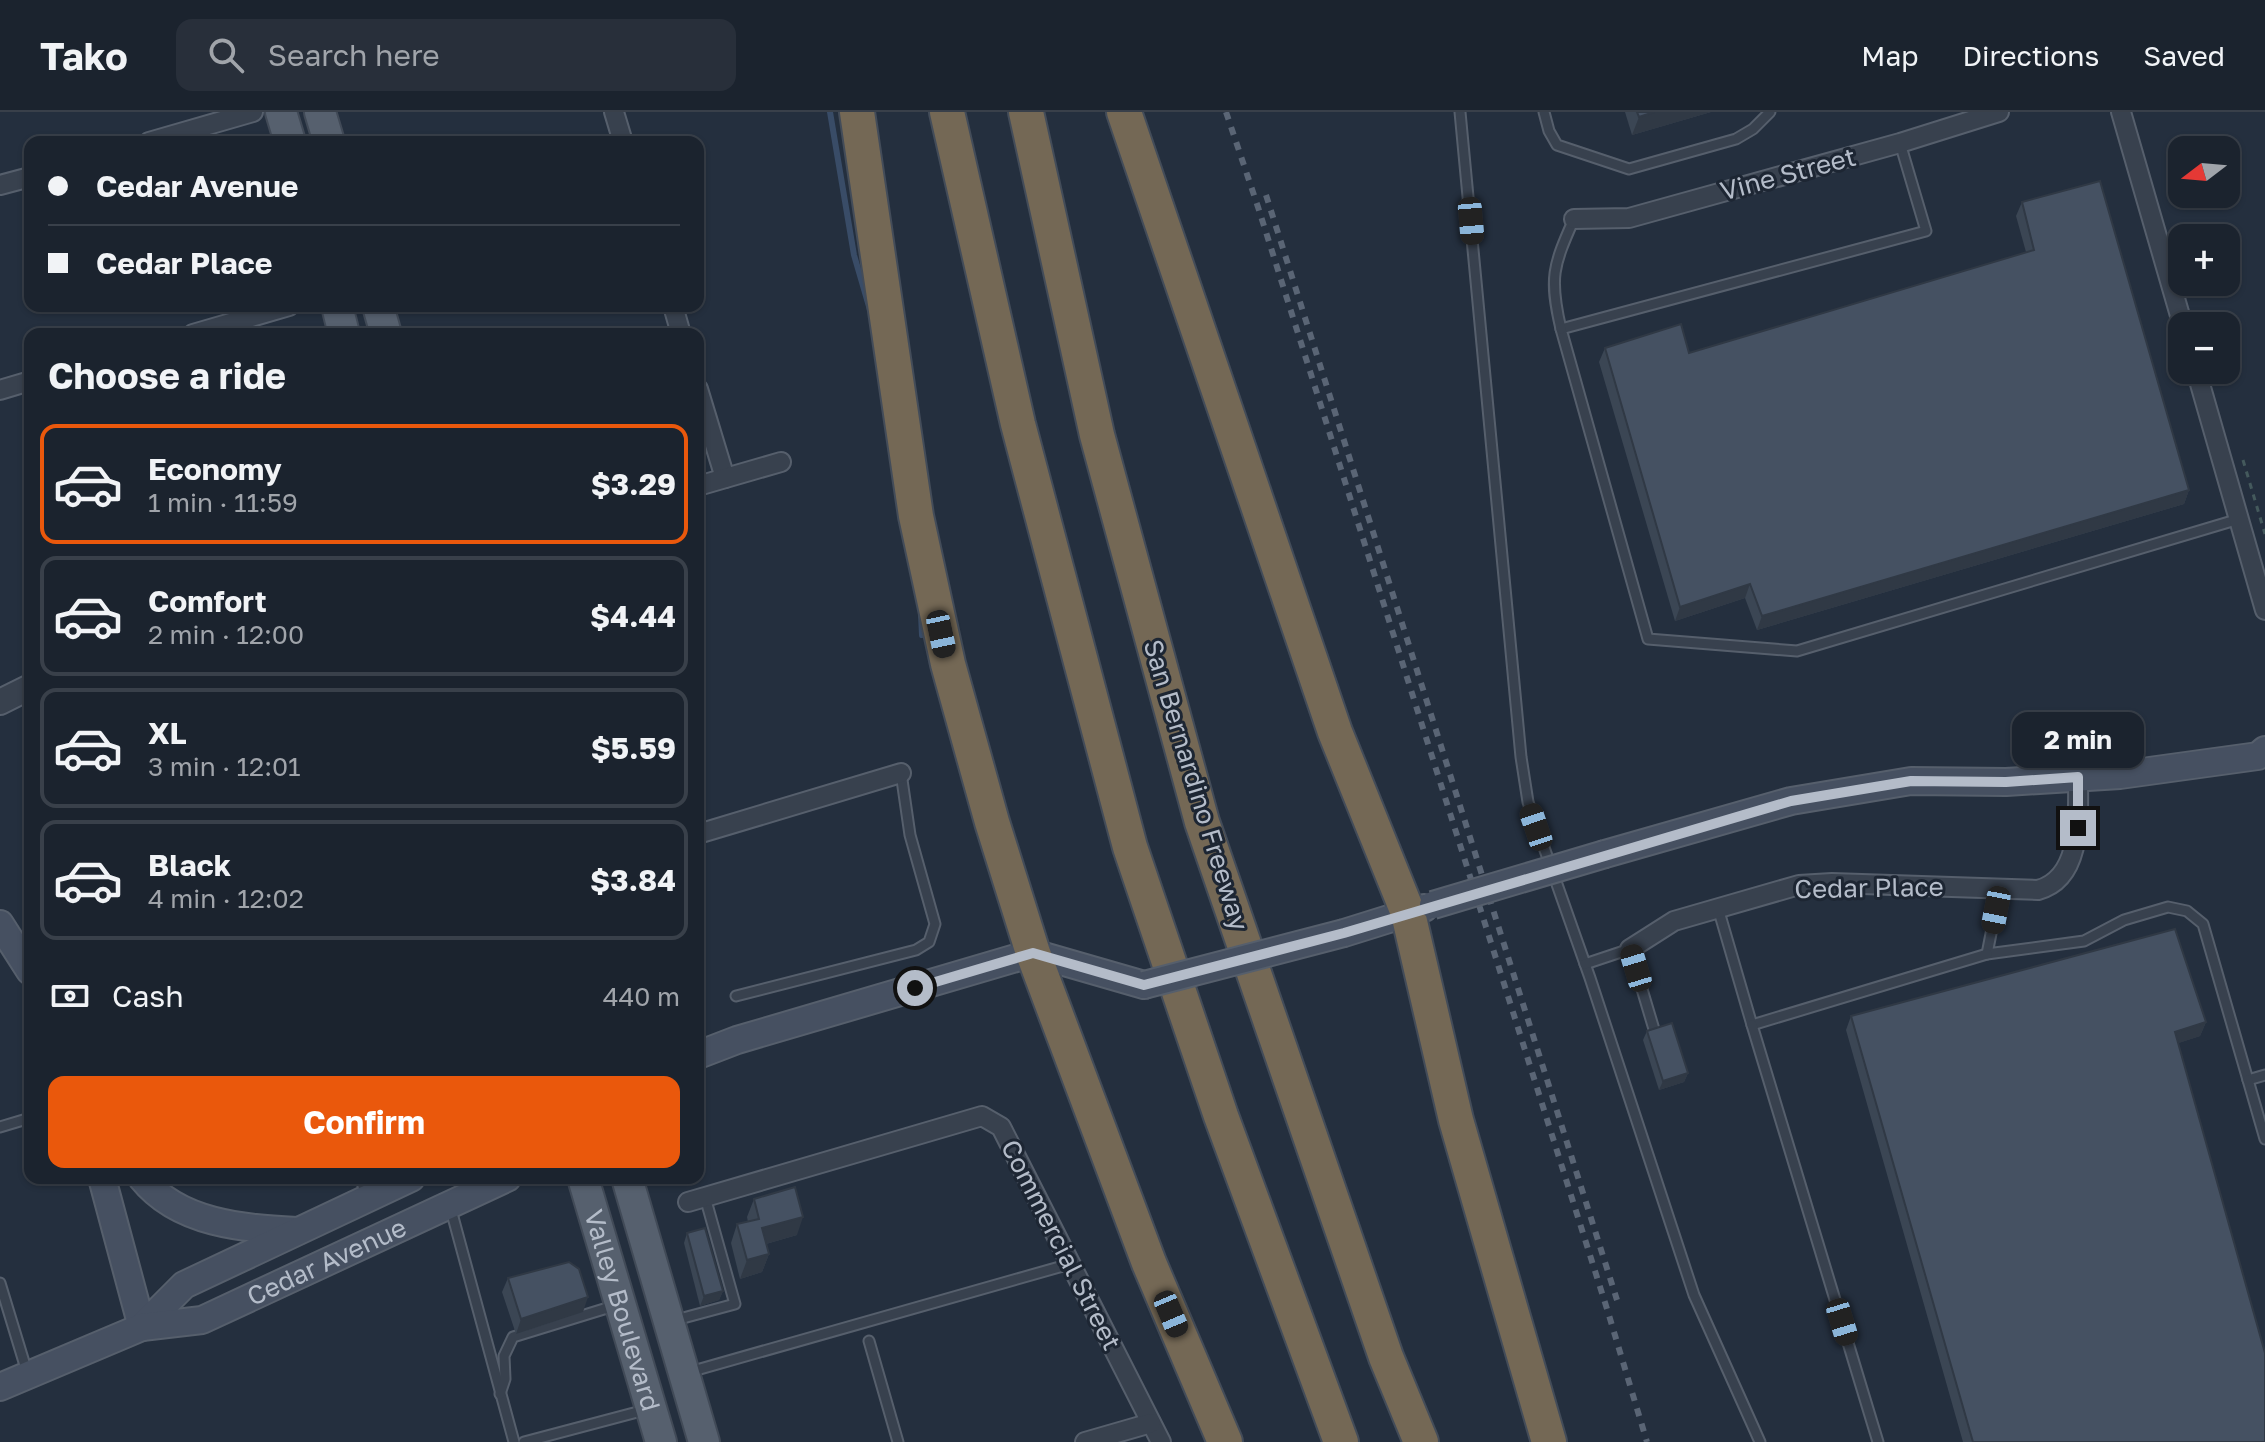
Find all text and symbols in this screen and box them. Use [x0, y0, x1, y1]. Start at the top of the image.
search box [176, 19, 736, 91]
text: Tako [40, 33, 128, 78]
icon: search [204, 33, 248, 77]
text: Search here [268, 37, 440, 73]
text: Map [1861, 39, 1918, 72]
text: Directions [1962, 39, 2099, 72]
text: Saved [2143, 39, 2225, 72]
north arrow [2168, 136, 2240, 208]
map controls [2168, 136, 2240, 384]
street label: Vine Street [1717, 141, 1859, 206]
text: Cedar Avenue [96, 168, 299, 204]
car [1457, 196, 1485, 246]
button: + [2168, 224, 2240, 296]
text: Cedar Place [96, 245, 273, 281]
button: − [2168, 312, 2240, 384]
text: Choose a ride [48, 354, 286, 397]
icon: car [52, 448, 124, 520]
text: Economy [148, 451, 282, 487]
text: $3.29 [591, 466, 676, 502]
text: 1 min · 11:59 [148, 487, 298, 518]
icon: car [52, 580, 124, 652]
text: Comfort [148, 583, 267, 619]
text: $4.44 [590, 598, 676, 634]
car [924, 608, 958, 660]
text: 2 min · 12:00 [148, 619, 304, 650]
street label: San Bernardino Freeway [1137, 636, 1256, 934]
icon: car [52, 712, 124, 784]
callout: 2 min [2012, 712, 2144, 768]
text: XL [148, 715, 187, 751]
text: 2 min [2044, 724, 2112, 755]
text: $5.59 [591, 730, 676, 766]
text: 3 min · 12:01 [148, 751, 301, 782]
car [1517, 800, 1555, 854]
route end [2060, 810, 2096, 846]
icon: car [52, 844, 124, 916]
text: Black [148, 847, 231, 883]
text: $3.84 [590, 862, 676, 898]
street label: Cedar Place [1794, 871, 1944, 904]
text: 4 min · 12:02 [148, 883, 304, 914]
car [1980, 884, 2012, 936]
car [1618, 942, 1654, 994]
route start [897, 970, 933, 1006]
icon: cash [48, 974, 92, 1018]
text: Cash [112, 978, 184, 1014]
text: 440 m [603, 981, 680, 1012]
button: Confirm [48, 1076, 680, 1168]
street label: Commercial Street [995, 1134, 1128, 1355]
street label: Valley Boulevard [578, 1206, 667, 1415]
street label: Cedar Avenue [242, 1211, 411, 1312]
car [1151, 1287, 1191, 1341]
car [1824, 1296, 1860, 1348]

